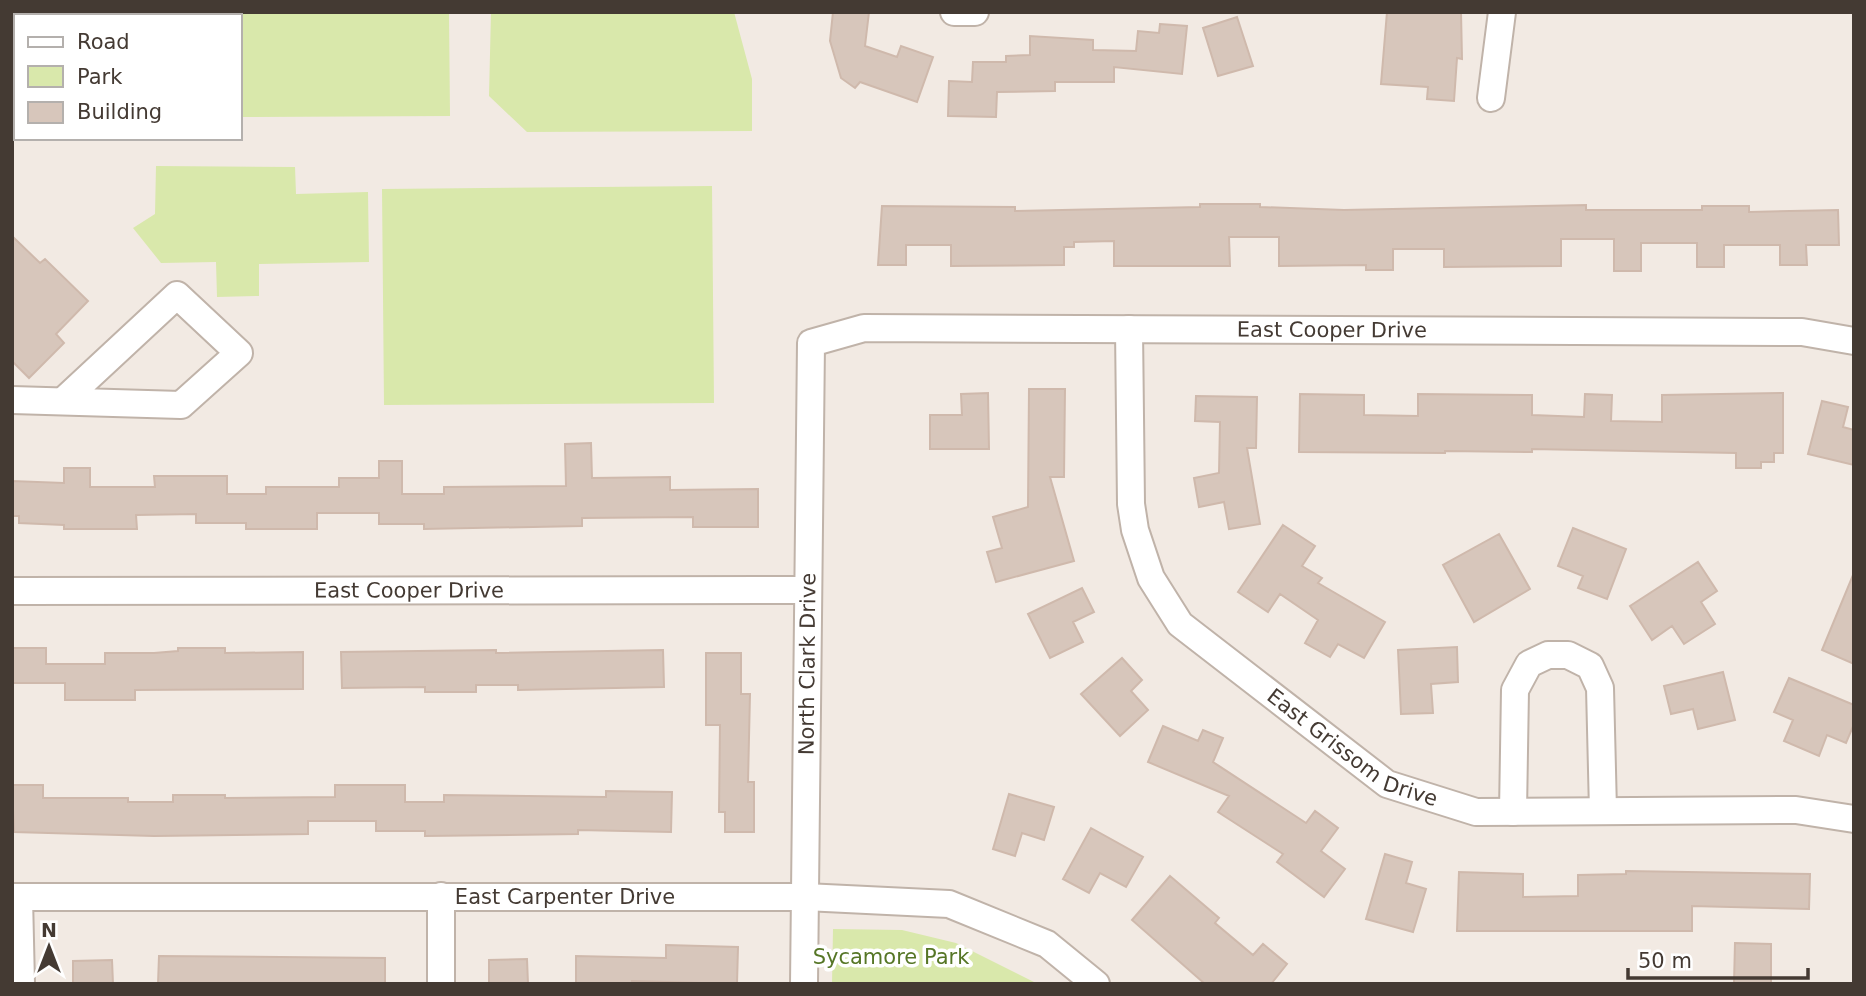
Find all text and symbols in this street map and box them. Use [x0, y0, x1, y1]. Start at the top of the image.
legend [14, 14, 242, 140]
text: Road [77, 30, 130, 54]
text: Park [77, 65, 123, 89]
text: Building [77, 100, 162, 124]
street label: East Cooper Drive [1237, 318, 1427, 342]
street label: North Clark Drive [794, 573, 820, 755]
street label: East Cooper Drive [314, 578, 504, 603]
street label: East Grissom Drive [1262, 684, 1441, 811]
street label: East Carpenter Drive [455, 885, 675, 909]
north arrow [14, 912, 84, 982]
text: N [41, 919, 57, 941]
scale bar [1628, 936, 1808, 980]
park label: Sycamore Park [813, 945, 970, 969]
text: 50 m [1638, 949, 1692, 973]

